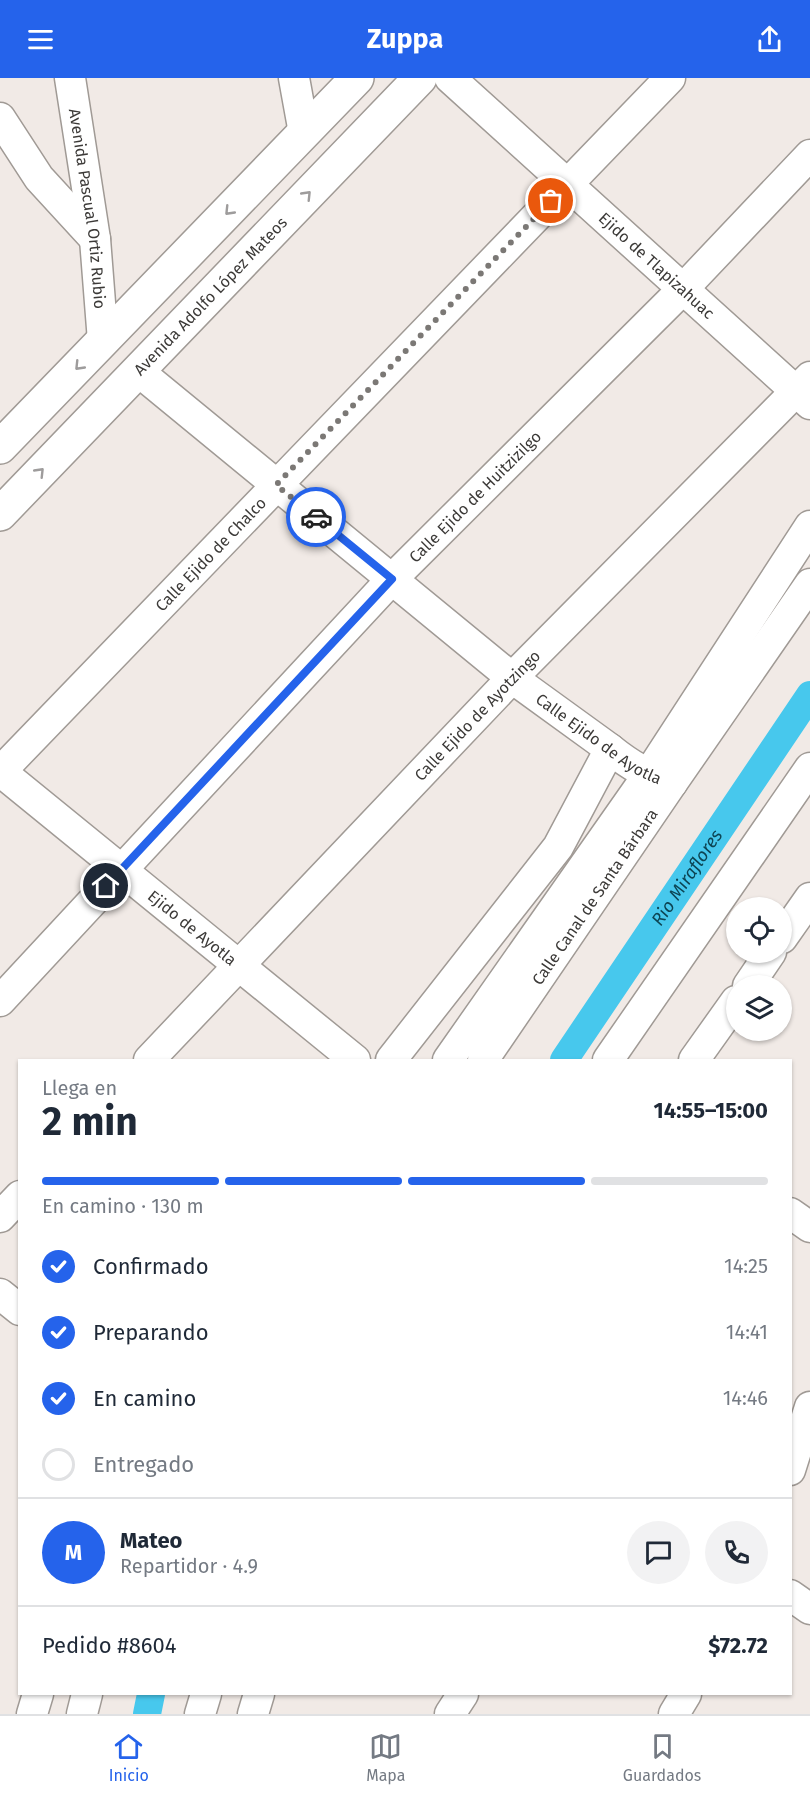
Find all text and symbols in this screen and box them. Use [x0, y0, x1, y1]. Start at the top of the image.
icon: menu [24, 23, 57, 56]
text: Zuppa [367, 23, 443, 55]
icon: share [753, 23, 786, 56]
street label: Avenida Pascual Ortiz Rubio [65, 107, 110, 310]
pin [525, 175, 576, 226]
icon: bag [534, 184, 567, 217]
one-way arrow [299, 192, 310, 203]
one-way arrow [225, 204, 236, 214]
street label: Ejido de Tlapizahuac [595, 208, 719, 323]
street label: Avenida Adolfo López Mateos [130, 213, 291, 379]
one-way arrow [75, 359, 86, 369]
street label: Calle Ejido de Huitzizilgo [405, 427, 545, 566]
one-way arrow [33, 468, 44, 479]
courier [286, 487, 346, 547]
street label: Calle Ejido de Chalco [151, 493, 270, 615]
icon: car [300, 501, 333, 534]
street label: Calle Ejido de Ayotzingo [410, 646, 544, 784]
street label: Calle Ejido de Ayotla [532, 689, 664, 788]
street label: Calle Canal de Santa Bárbara [528, 805, 661, 988]
water label: Rio Miraflores [647, 825, 727, 930]
pin [80, 860, 131, 911]
icon: home [89, 869, 122, 902]
street label: Ejido de Ayotla [144, 886, 240, 969]
map controls [726, 897, 792, 1041]
button: locate [726, 897, 792, 963]
button: layers [726, 975, 792, 1041]
text: Llega en [42, 1076, 117, 1100]
text: 14:55–15:00 [654, 1097, 768, 1124]
text: 2 min [42, 1099, 138, 1145]
text: En camino · 130 m [42, 1194, 204, 1218]
icon: check [42, 1250, 75, 1283]
text: Confirmado [93, 1253, 209, 1280]
text: 14:25 [724, 1254, 768, 1278]
icon: check [42, 1316, 75, 1349]
text: Preparando [93, 1319, 209, 1346]
text: 14:41 [726, 1320, 768, 1344]
icon: check [42, 1382, 75, 1415]
text: En camino [93, 1385, 196, 1412]
text: 14:46 [723, 1386, 768, 1410]
text: Entregado [93, 1451, 194, 1478]
button: chat [627, 1521, 690, 1584]
button: phone [705, 1521, 768, 1584]
text: Mateo [120, 1527, 182, 1554]
text: M [65, 1539, 82, 1566]
text: Repartidor · 4.9 [120, 1554, 258, 1578]
text: Pedido #8604 [42, 1632, 177, 1659]
text: $72.72 [708, 1632, 768, 1659]
tab: Inicio [109, 1730, 149, 1785]
tab: Mapa [366, 1730, 405, 1785]
tab: Guardados [623, 1730, 701, 1785]

